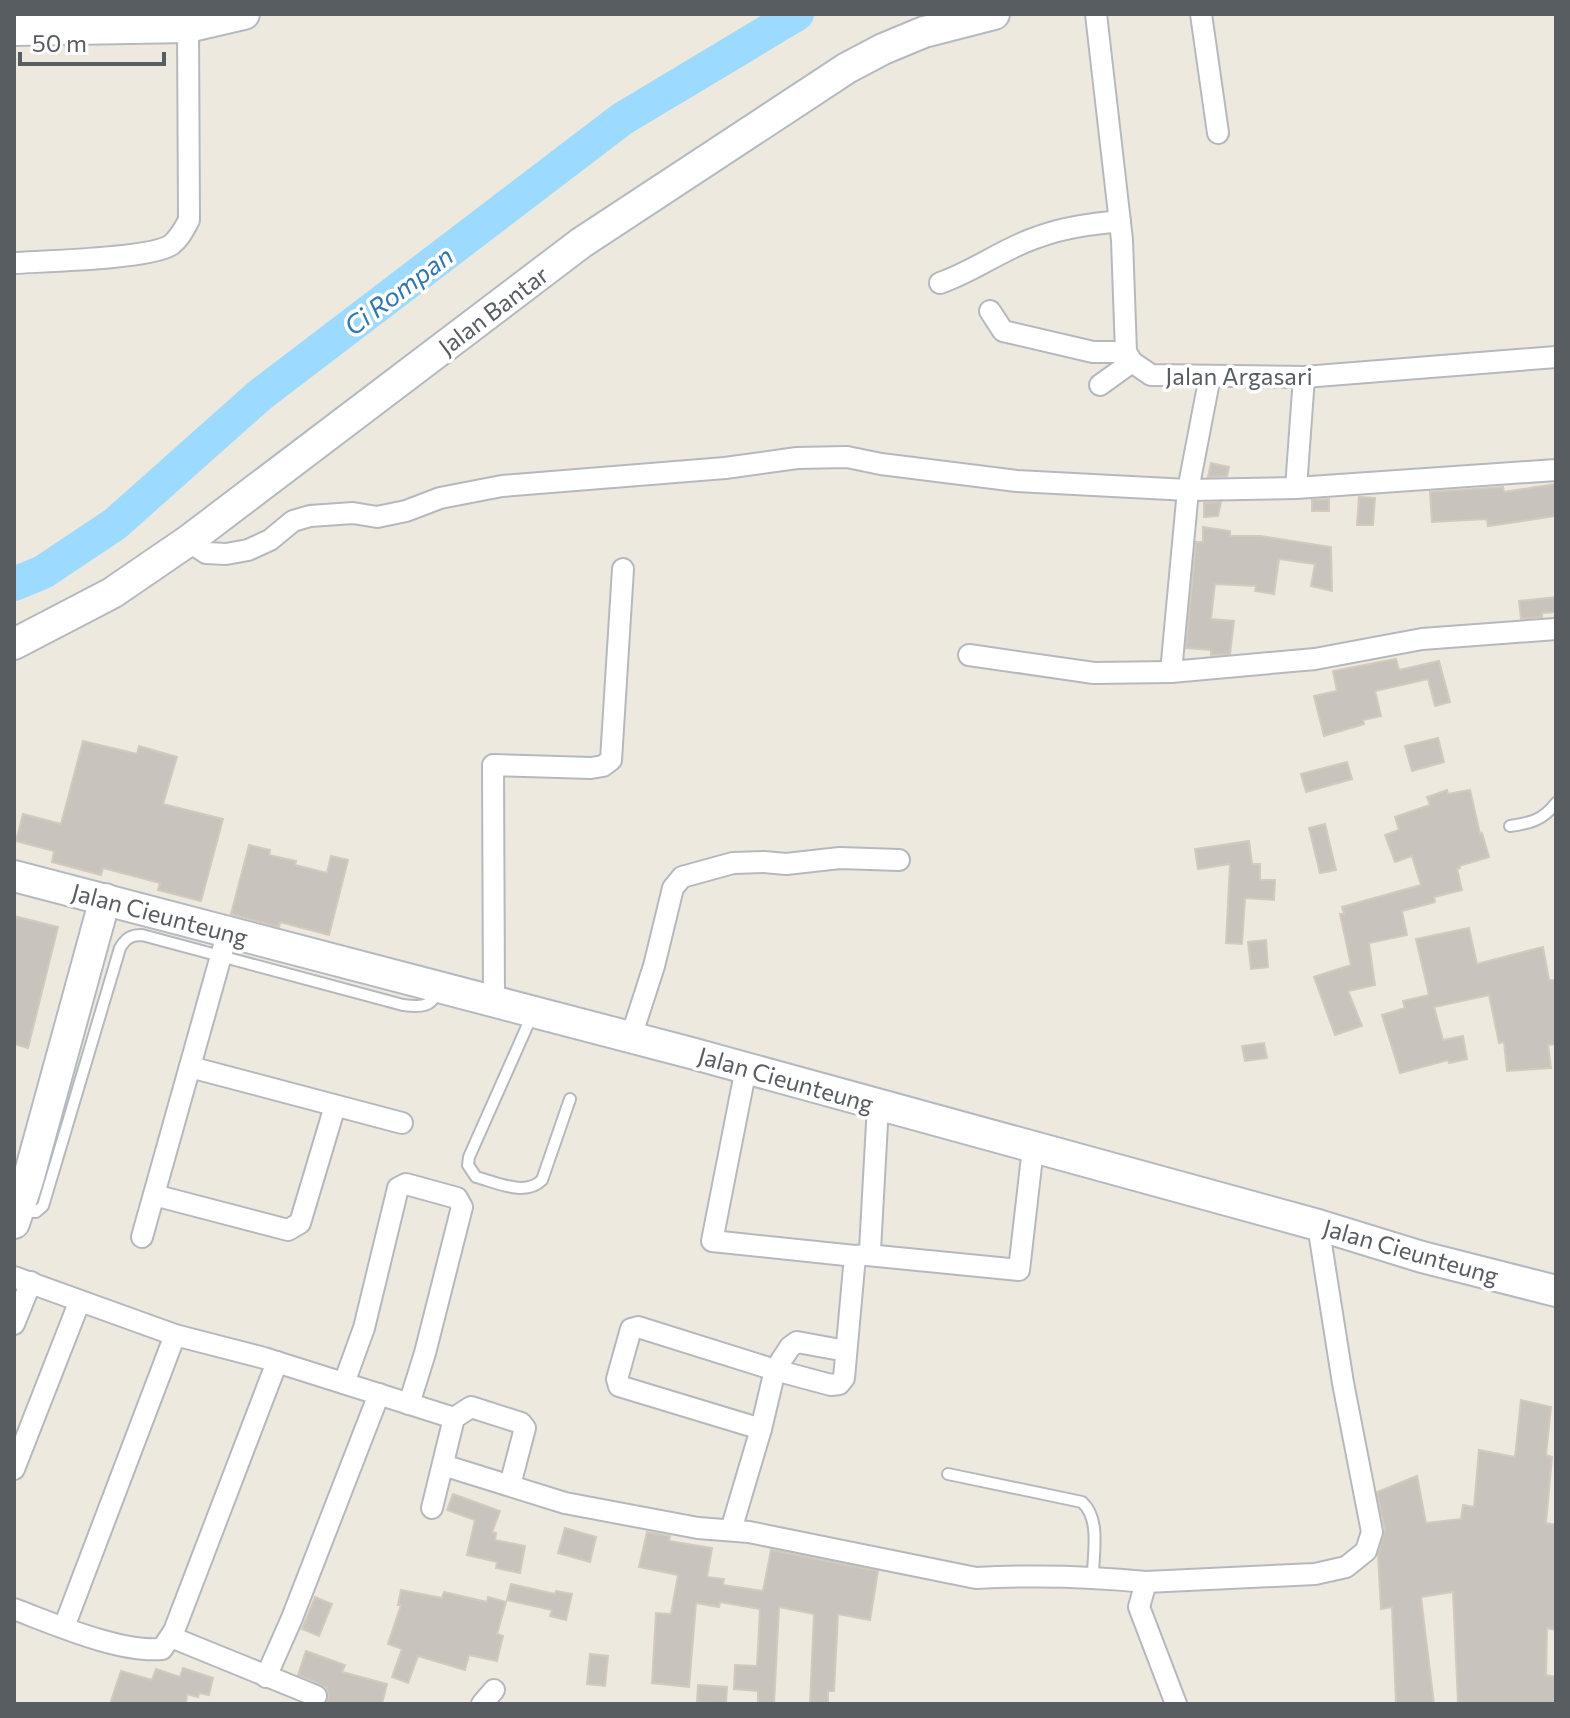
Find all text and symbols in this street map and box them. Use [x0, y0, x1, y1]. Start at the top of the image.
scale bar [20, 16, 164, 66]
text: 50 m [32, 28, 87, 57]
water label: Ci Rompan [337, 239, 459, 341]
street label: Jalan Bantar [432, 259, 554, 361]
street label: Jalan Argasari [1165, 361, 1313, 390]
street label: Jalan Cieunteung [69, 877, 251, 951]
street label: Jalan Cieunteung [695, 1040, 877, 1118]
street label: Jalan Cieunteung [1320, 1212, 1502, 1290]

